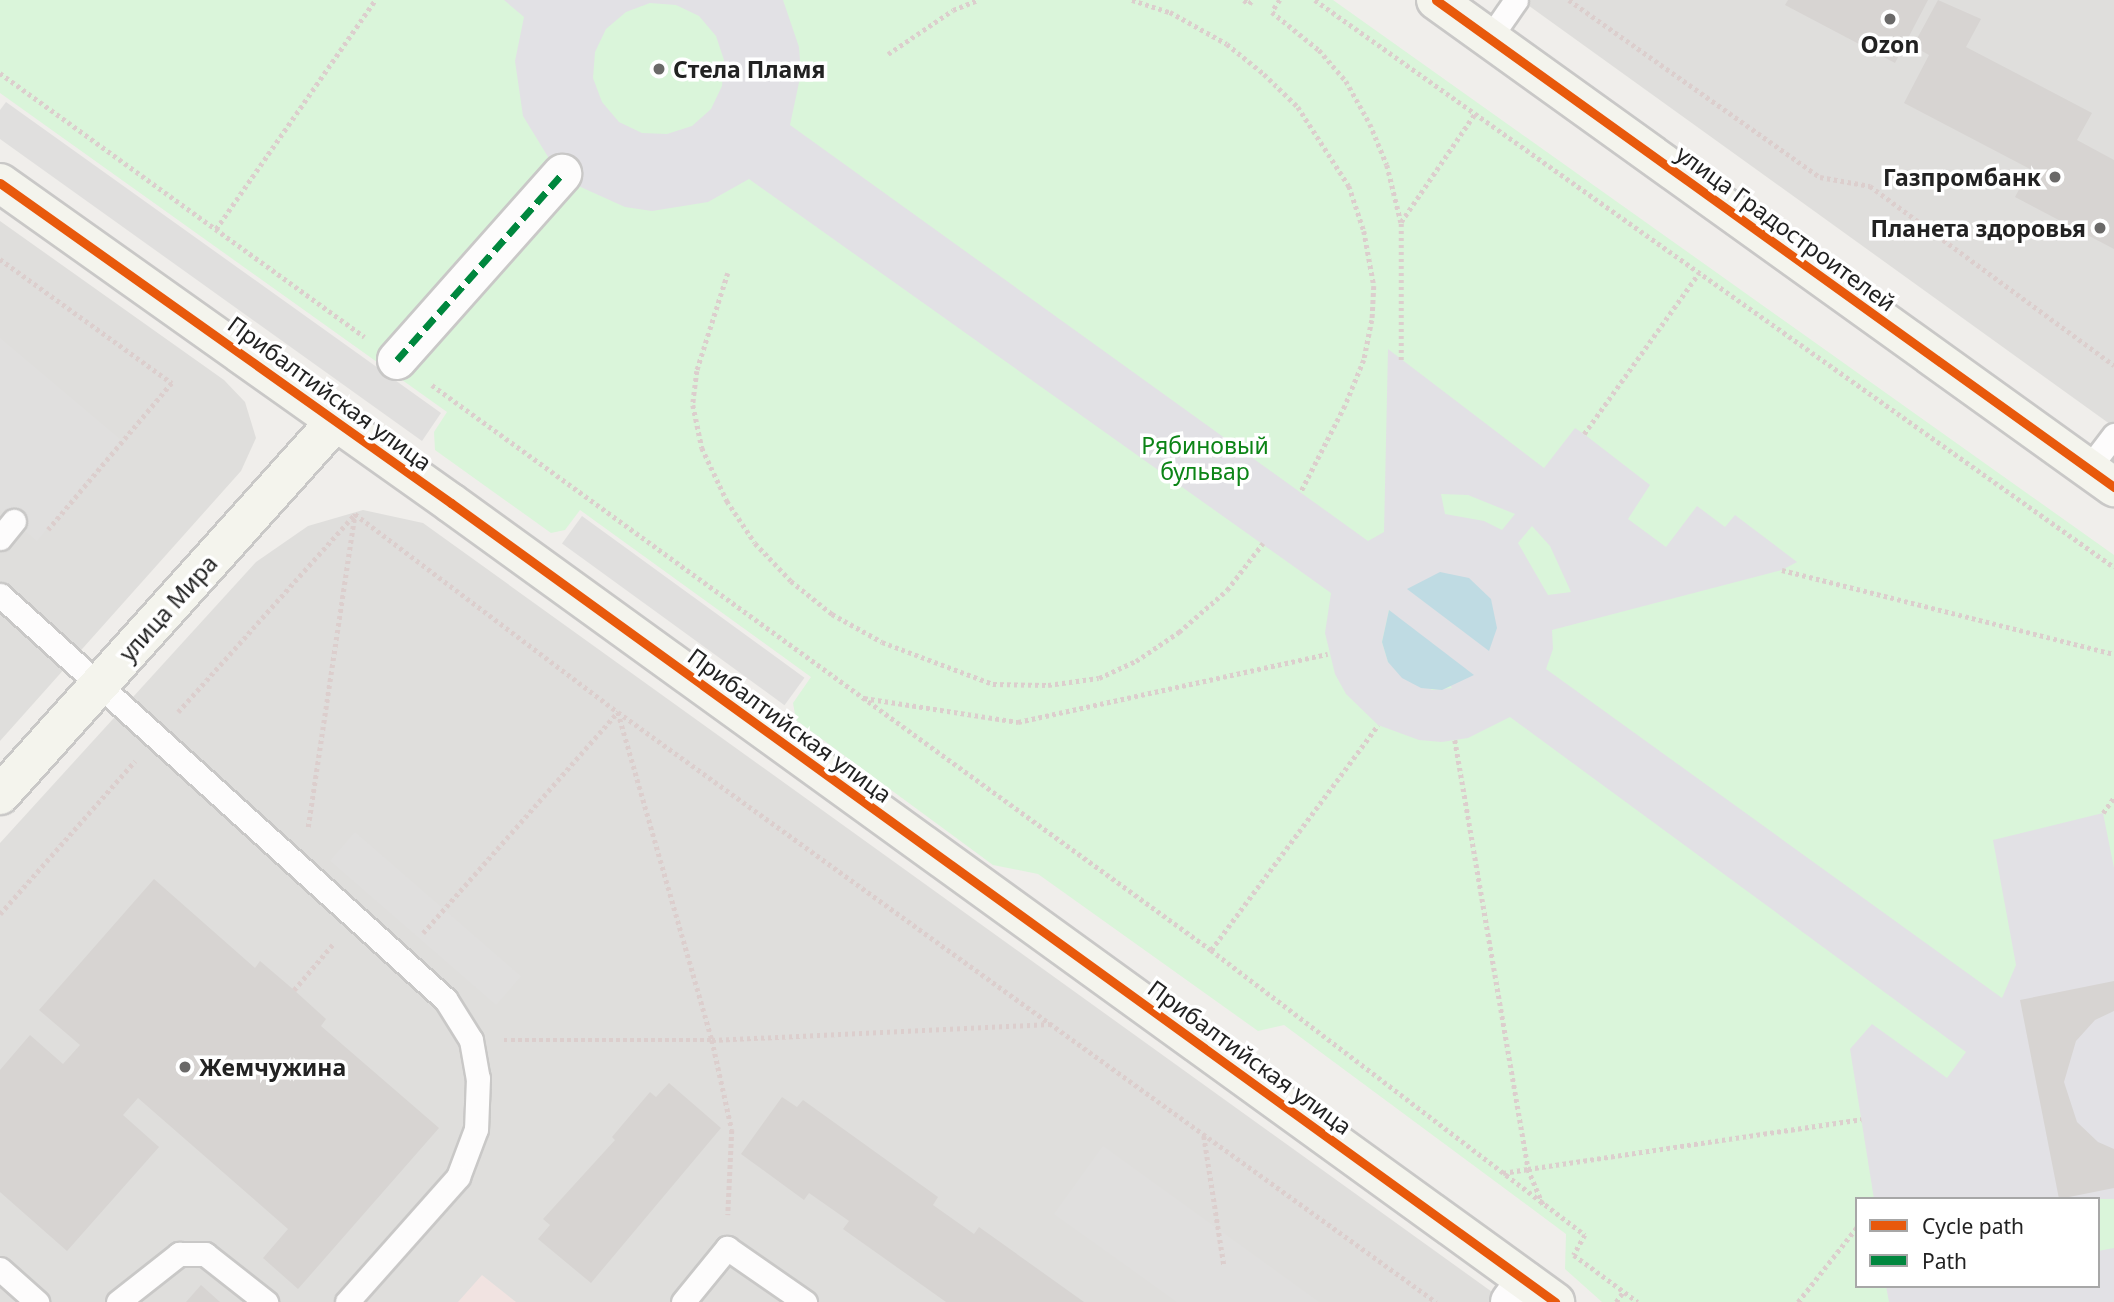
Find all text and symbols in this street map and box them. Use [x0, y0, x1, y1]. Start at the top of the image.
marker: Ozon [1882, 11, 1898, 27]
place label: Ozon [1861, 30, 1919, 58]
place label: Стела Пламя [673, 55, 825, 83]
marker: Стела Пламя [651, 61, 667, 77]
street label: улица Градостроителей [1671, 139, 1901, 317]
place label: Газпромбанк [1883, 163, 2041, 191]
marker: Газпромбанк [2047, 169, 2063, 185]
place label: Планета здоровья [1870, 214, 2086, 242]
marker: Планета здоровья [2092, 220, 2108, 236]
street label: Прибалтийская улица [223, 310, 437, 476]
park label: Рябиновый бульвар [1141, 431, 1269, 485]
street label: улица Мира [113, 549, 223, 667]
street label: Прибалтийская улица [683, 642, 897, 808]
street label: Прибалтийская улица [1143, 974, 1357, 1140]
place label: Жемчужина [199, 1053, 346, 1081]
marker: Жемчужина [177, 1059, 193, 1075]
legend [1855, 1197, 2100, 1288]
text: Cycle path [1922, 1212, 2024, 1240]
text: Path [1922, 1247, 1967, 1275]

